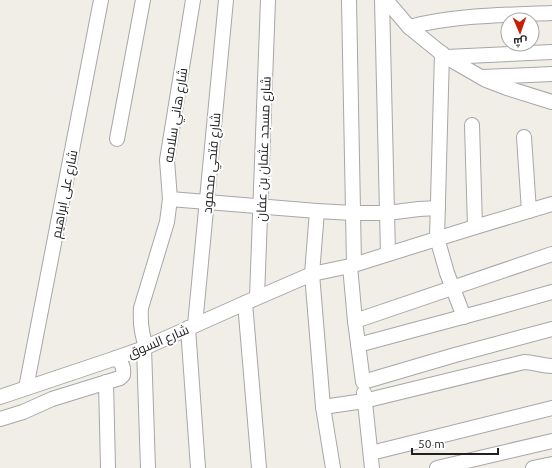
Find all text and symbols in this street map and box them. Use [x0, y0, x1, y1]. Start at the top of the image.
north arrow [500, 12, 540, 52]
text: ش [513, 35, 528, 48]
street label: شارع هاني سلامه [161, 67, 193, 164]
street label: شارع مسجد عثمان بن عفان [253, 76, 275, 222]
street label: شارع فتحي محمود [200, 112, 226, 214]
street label: شارع على ابراهيم [49, 149, 82, 240]
street label: شارع السوق [125, 322, 192, 362]
scale bar [412, 430, 498, 456]
text: 50 m [418, 437, 445, 450]

